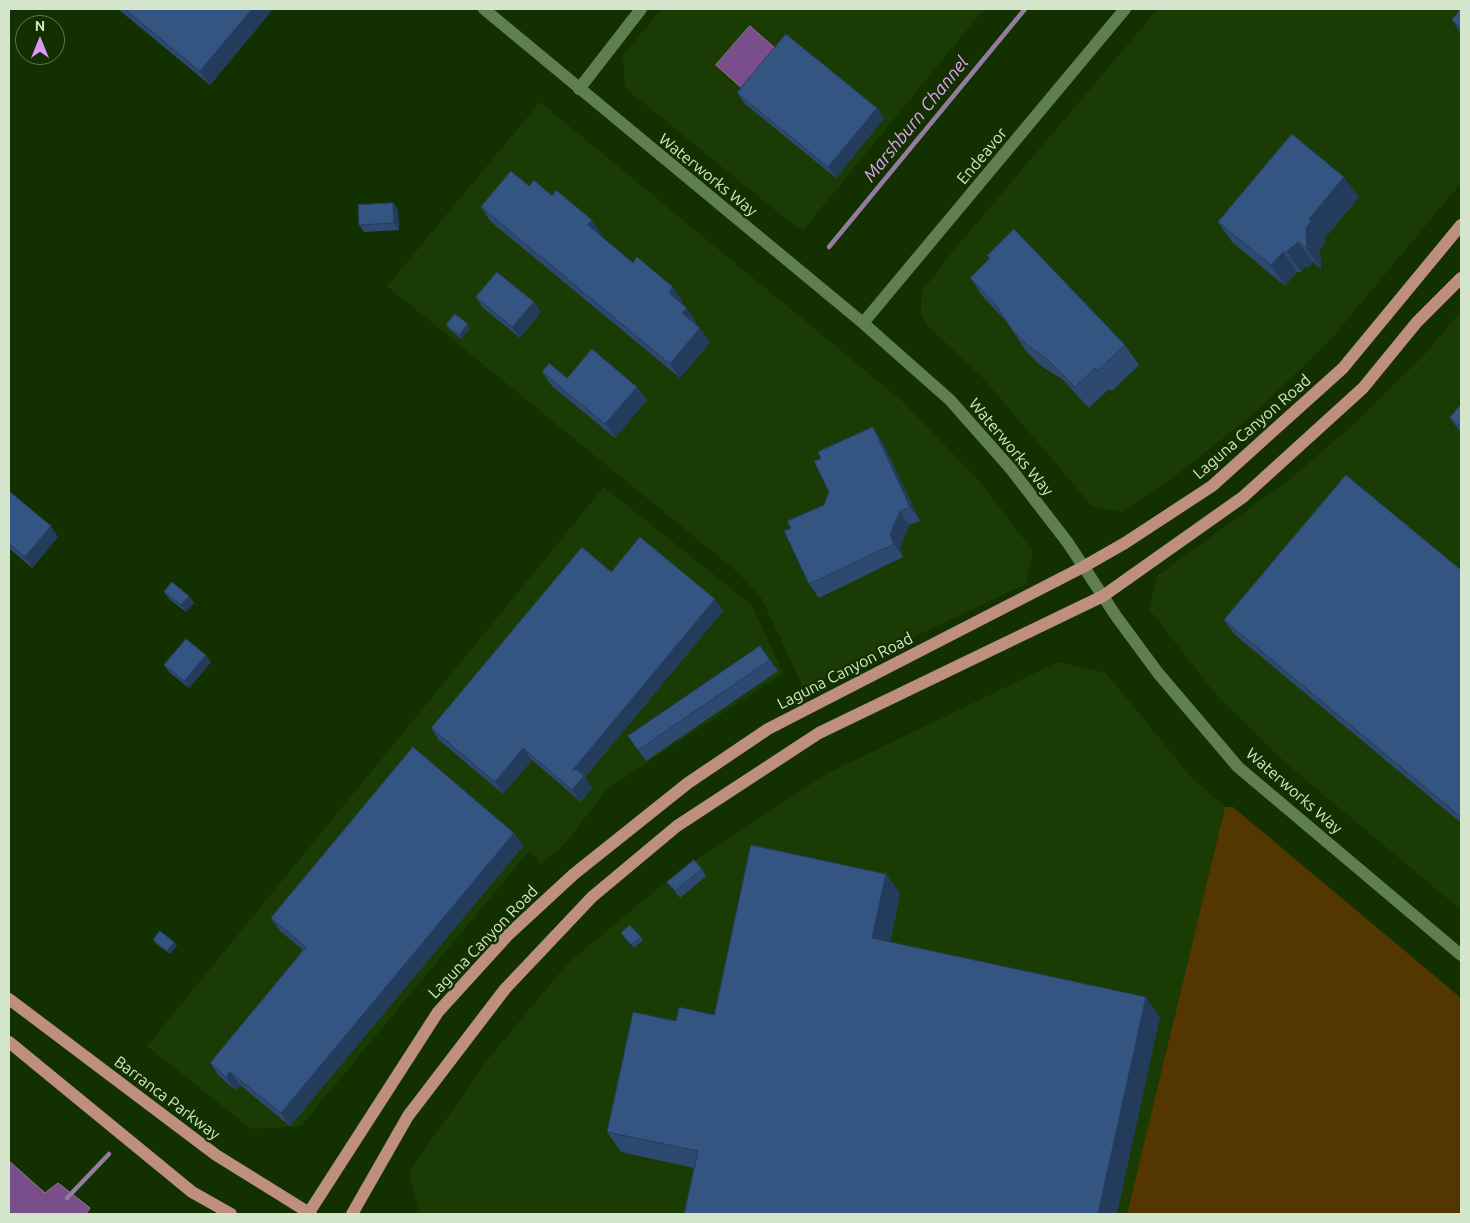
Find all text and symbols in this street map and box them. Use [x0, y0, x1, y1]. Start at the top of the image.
north arrow [15, 15, 65, 65]
text: N [35, 18, 45, 34]
water label: Marshburn Channel [859, 52, 973, 186]
street label: Endeavor [953, 124, 1011, 188]
street label: Waterworks Way [655, 129, 761, 221]
street label: Laguna Canyon Road [1189, 371, 1315, 483]
street label: Waterworks Way [965, 394, 1057, 500]
street label: Laguna Canyon Road [774, 629, 916, 713]
street label: Waterworks Way [1242, 744, 1346, 838]
street label: Laguna Canyon Road [424, 882, 542, 1002]
street label: Barranca Parkway [110, 1052, 224, 1144]

